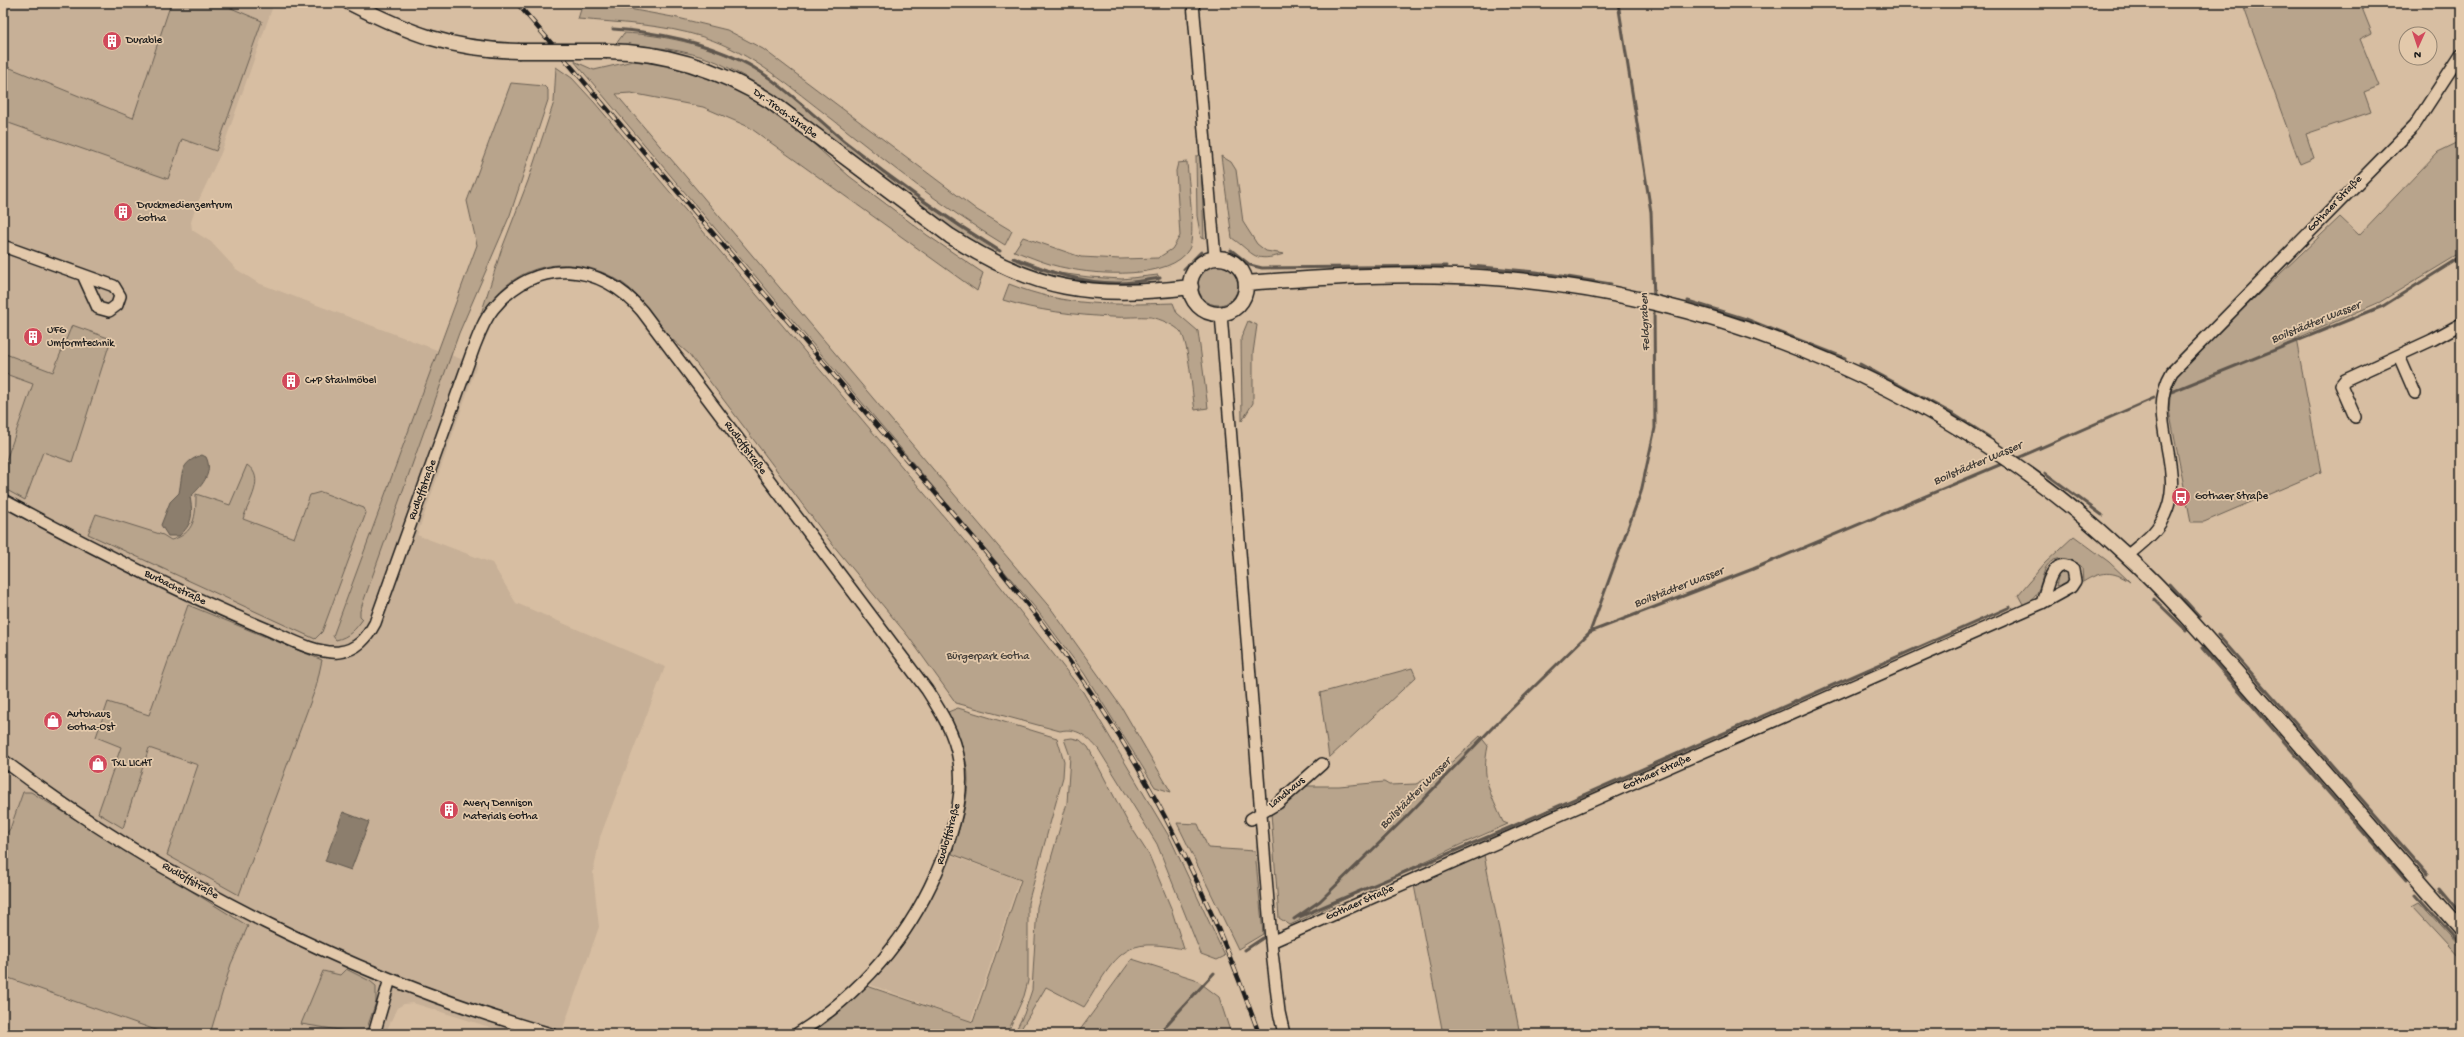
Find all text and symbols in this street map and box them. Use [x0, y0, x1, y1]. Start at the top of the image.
north arrow [2398, 26, 2438, 66]
building icon: Durable [101, 30, 123, 52]
place label: Durable [125, 35, 163, 47]
text: N [2414, 48, 2421, 60]
street label: Dr.-Troch-Straße [750, 86, 820, 142]
street label: Gothaer Straße [2305, 173, 2365, 235]
place label: Druckmedienzentrum Gotha [136, 200, 232, 225]
building icon: Druckmedienzentrum Gotha [112, 201, 134, 223]
water label: Feldgraben [1638, 292, 1654, 351]
water label: Boilstädter Wasser [2269, 298, 2365, 347]
place label: UFG Umformtechnik [47, 325, 115, 350]
building icon: UFG Umformtechnik [22, 326, 44, 348]
building icon: C+P Stahlmöbel [280, 370, 302, 392]
place label: C+P Stahlmöbel [305, 375, 377, 387]
street label: Rudloffstraße [721, 419, 770, 477]
water label: Boilstädter Wasser [1932, 438, 2027, 489]
street label: Rudloffstraße [406, 458, 440, 522]
bus stop icon: Gothaer Straße [2170, 486, 2192, 508]
place label: Gothaer Straße [2195, 491, 2269, 503]
water label: Boilstädter Wasser [1632, 563, 1728, 612]
street label: Burbachstraße [141, 567, 208, 608]
park label: Bürgerpark Gotha [946, 651, 1030, 663]
place label: Autohaus Gotha-Ost [67, 709, 116, 734]
shop icon: Autohaus Gotha-Ost [42, 710, 64, 732]
street label: Gothaer Straße [1621, 752, 1693, 793]
shop icon: TXL LICHT [87, 753, 109, 775]
water label: Boilstädter Wasser [1377, 754, 1456, 833]
place label: TXL LICHT [111, 758, 153, 770]
street label: Landhaus [1266, 774, 1308, 811]
place label: Avery Dennison Materials Gotha [463, 798, 538, 823]
building icon: Avery Dennison Materials Gotha [438, 799, 460, 821]
street label: Rudloffstraße [934, 801, 964, 866]
street label: Rudloffstraße [160, 859, 221, 902]
street label: Gothaer Straße [1324, 882, 1396, 923]

